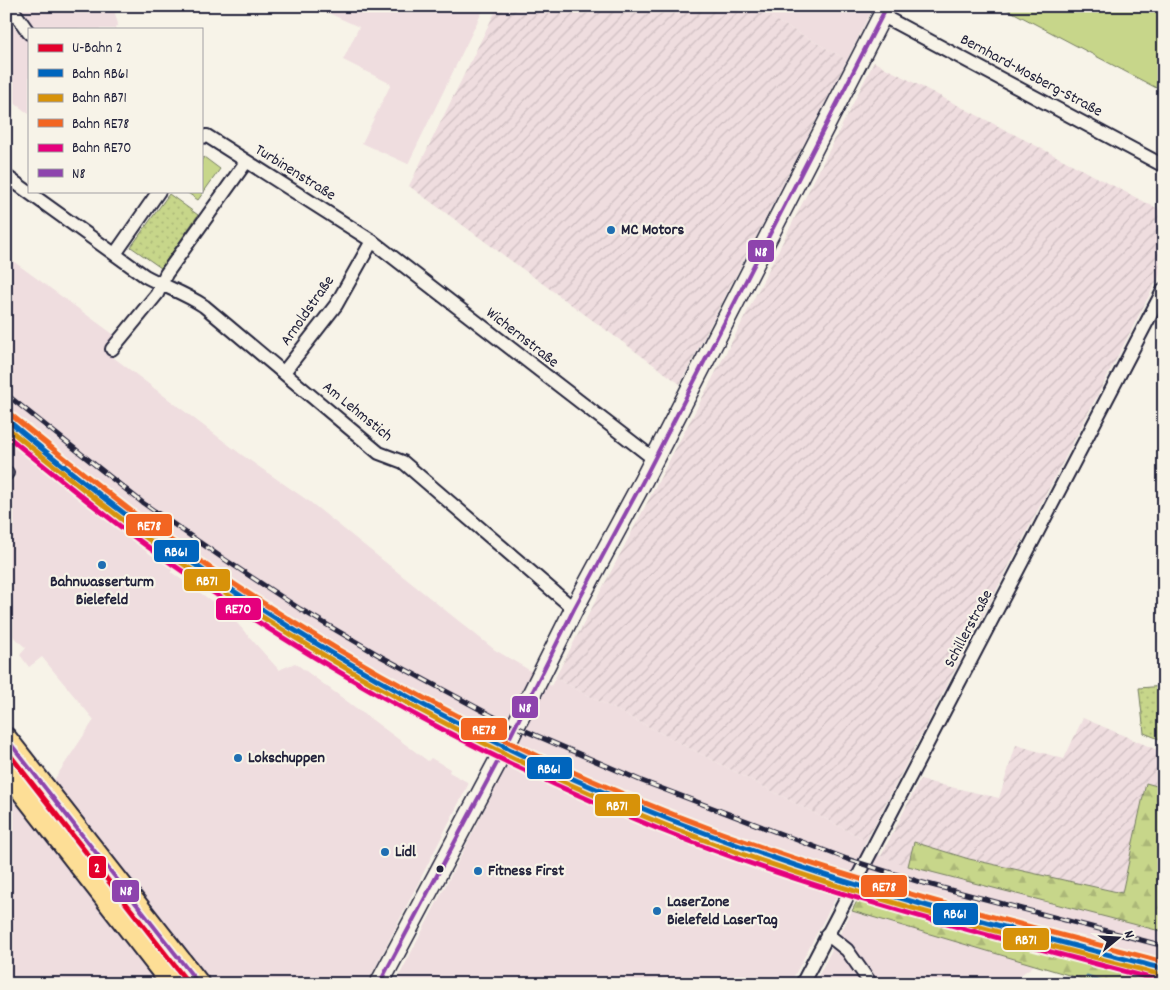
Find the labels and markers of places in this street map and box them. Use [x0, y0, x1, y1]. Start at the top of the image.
place label: MC Motors [621, 219, 684, 242]
marker: MC Motors [605, 224, 617, 236]
marker: Bahnwasserturm Bielefeld [96, 559, 108, 571]
place label: Bahnwasserturm Bielefeld [50, 571, 154, 612]
place label: Lokschuppen [248, 747, 325, 770]
marker: Lokschuppen [232, 752, 244, 764]
place label: Lidl [395, 841, 416, 864]
marker: Lidl [379, 846, 391, 858]
place label: Fitness First [488, 860, 564, 883]
unlabelled marker [435, 864, 445, 874]
marker: Fitness First [472, 865, 484, 877]
place label: LaserZone Bielefeld LaserTag [667, 891, 778, 932]
marker: LaserZone Bielefeld LaserTag [651, 905, 663, 917]

